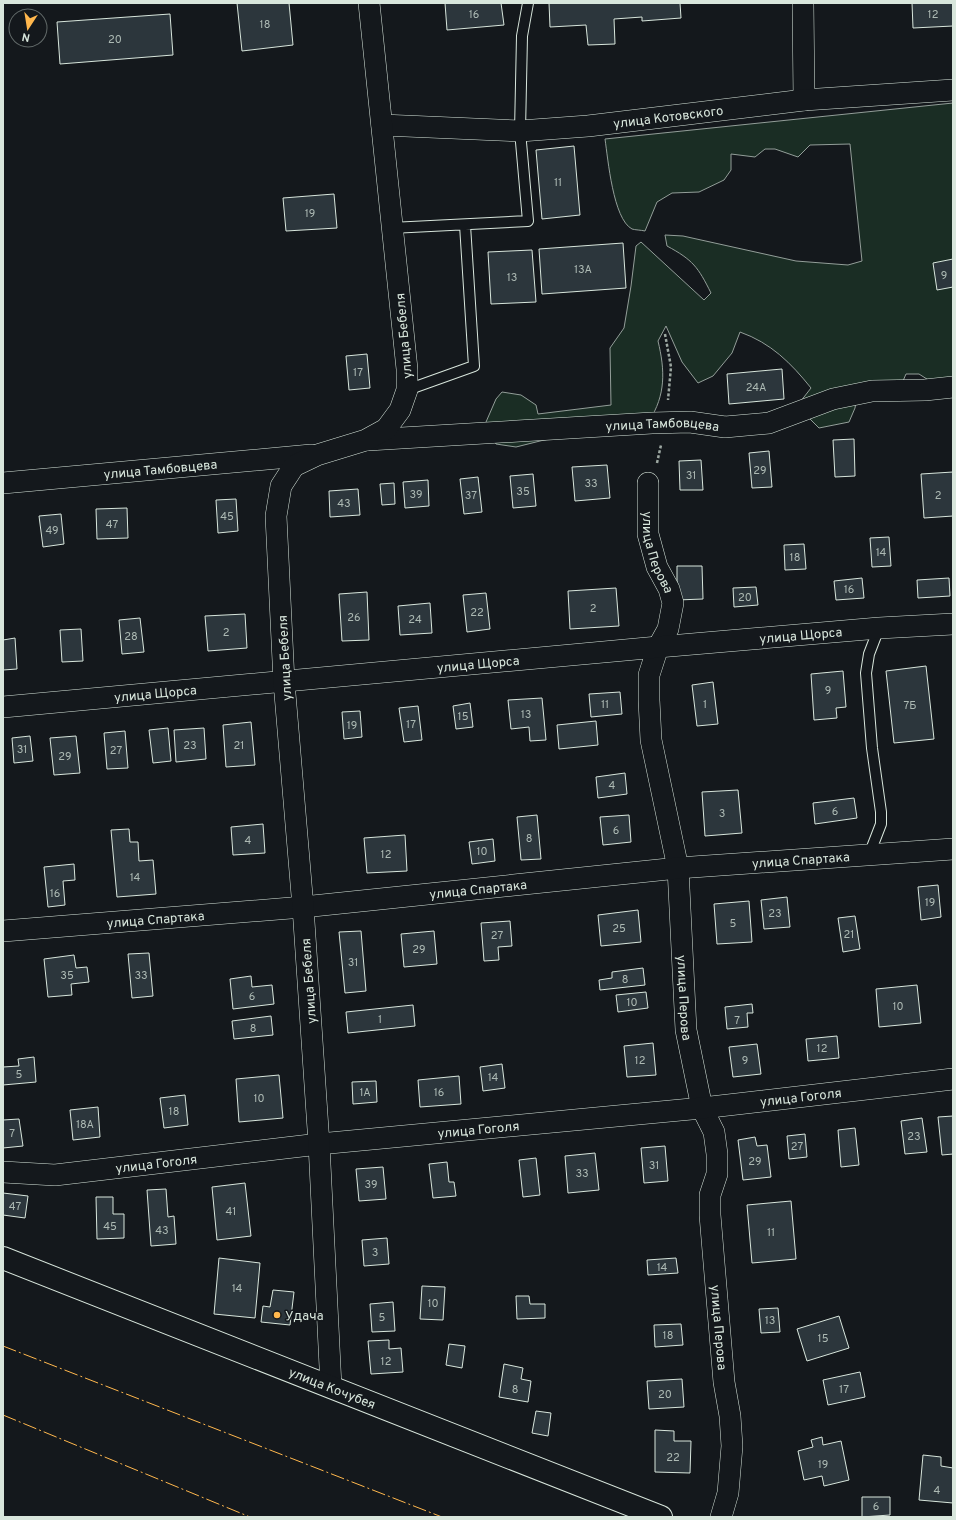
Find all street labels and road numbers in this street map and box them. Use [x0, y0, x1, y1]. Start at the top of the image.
street label: улица Котовского [612, 104, 724, 133]
street label: улица Бебеля [393, 292, 417, 379]
street label: улица Тамбовцева [605, 416, 720, 436]
street label: улица Тамбовцева [103, 458, 218, 484]
street label: улица Перова [638, 511, 676, 595]
street label: улица Бебеля [276, 615, 296, 701]
street label: улица Щорса [759, 625, 843, 648]
street label: улица Щорса [436, 654, 520, 677]
street label: улица Щорса [114, 683, 198, 707]
street label: улица Спартака [751, 850, 850, 873]
street label: улица Спартака [429, 878, 528, 904]
street label: улица Спартака [106, 909, 205, 933]
street label: улица Бебеля [299, 937, 321, 1024]
street label: улица Перова [672, 955, 694, 1042]
street label: улица Гоголя [759, 1086, 843, 1111]
street label: улица Гоголя [437, 1119, 520, 1143]
street label: улица Гоголя [115, 1152, 198, 1178]
street label: улица Перова [706, 1284, 729, 1371]
street label: улица Кочубея [286, 1365, 378, 1414]

